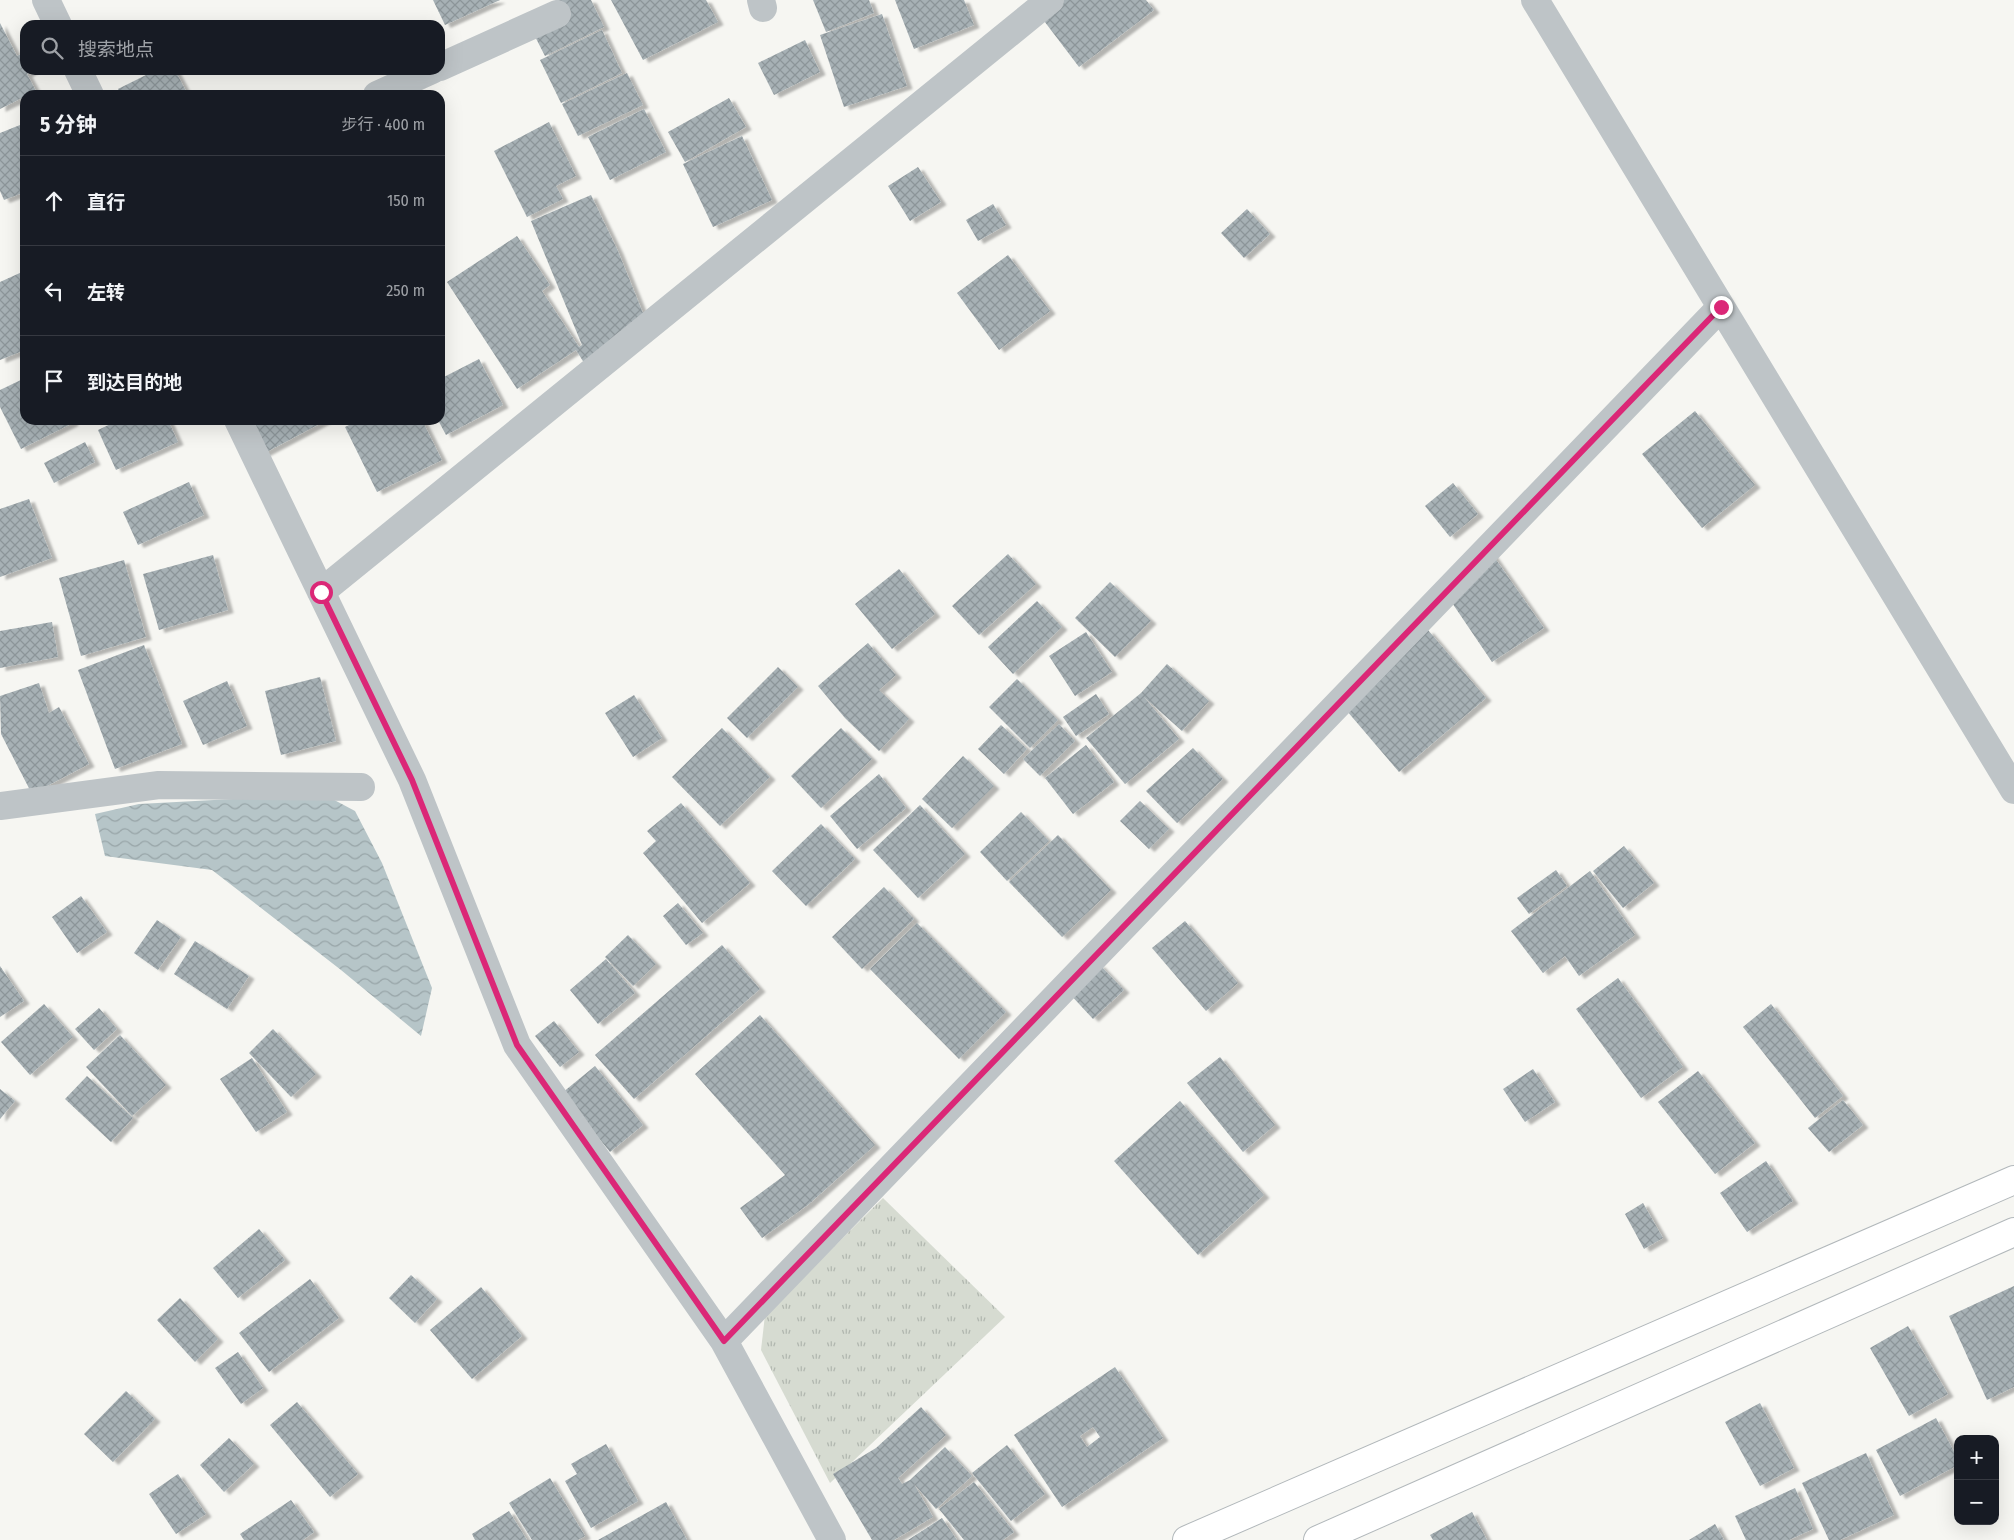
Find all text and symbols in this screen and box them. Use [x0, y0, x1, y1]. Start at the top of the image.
search box [20, 20, 445, 75]
icon: search [38, 34, 66, 62]
text: 搜索地点 [78, 38, 154, 61]
text: 5 分钟 [40, 112, 97, 138]
text: 步行 · 400 m [342, 115, 425, 134]
icon: ahead [40, 187, 68, 215]
text: 直行 [87, 191, 125, 214]
text: 150 m [387, 191, 425, 210]
icon: left [40, 277, 68, 305]
text: 左转 [87, 281, 125, 304]
text: 250 m [386, 281, 425, 300]
route end [1710, 296, 1733, 319]
icon: arrive [40, 367, 68, 395]
text: 到达目的地 [87, 371, 182, 394]
route start [310, 581, 333, 604]
map controls [1954, 1435, 1999, 1525]
button: + [1954, 1435, 1999, 1480]
button: − [1954, 1480, 1999, 1525]

